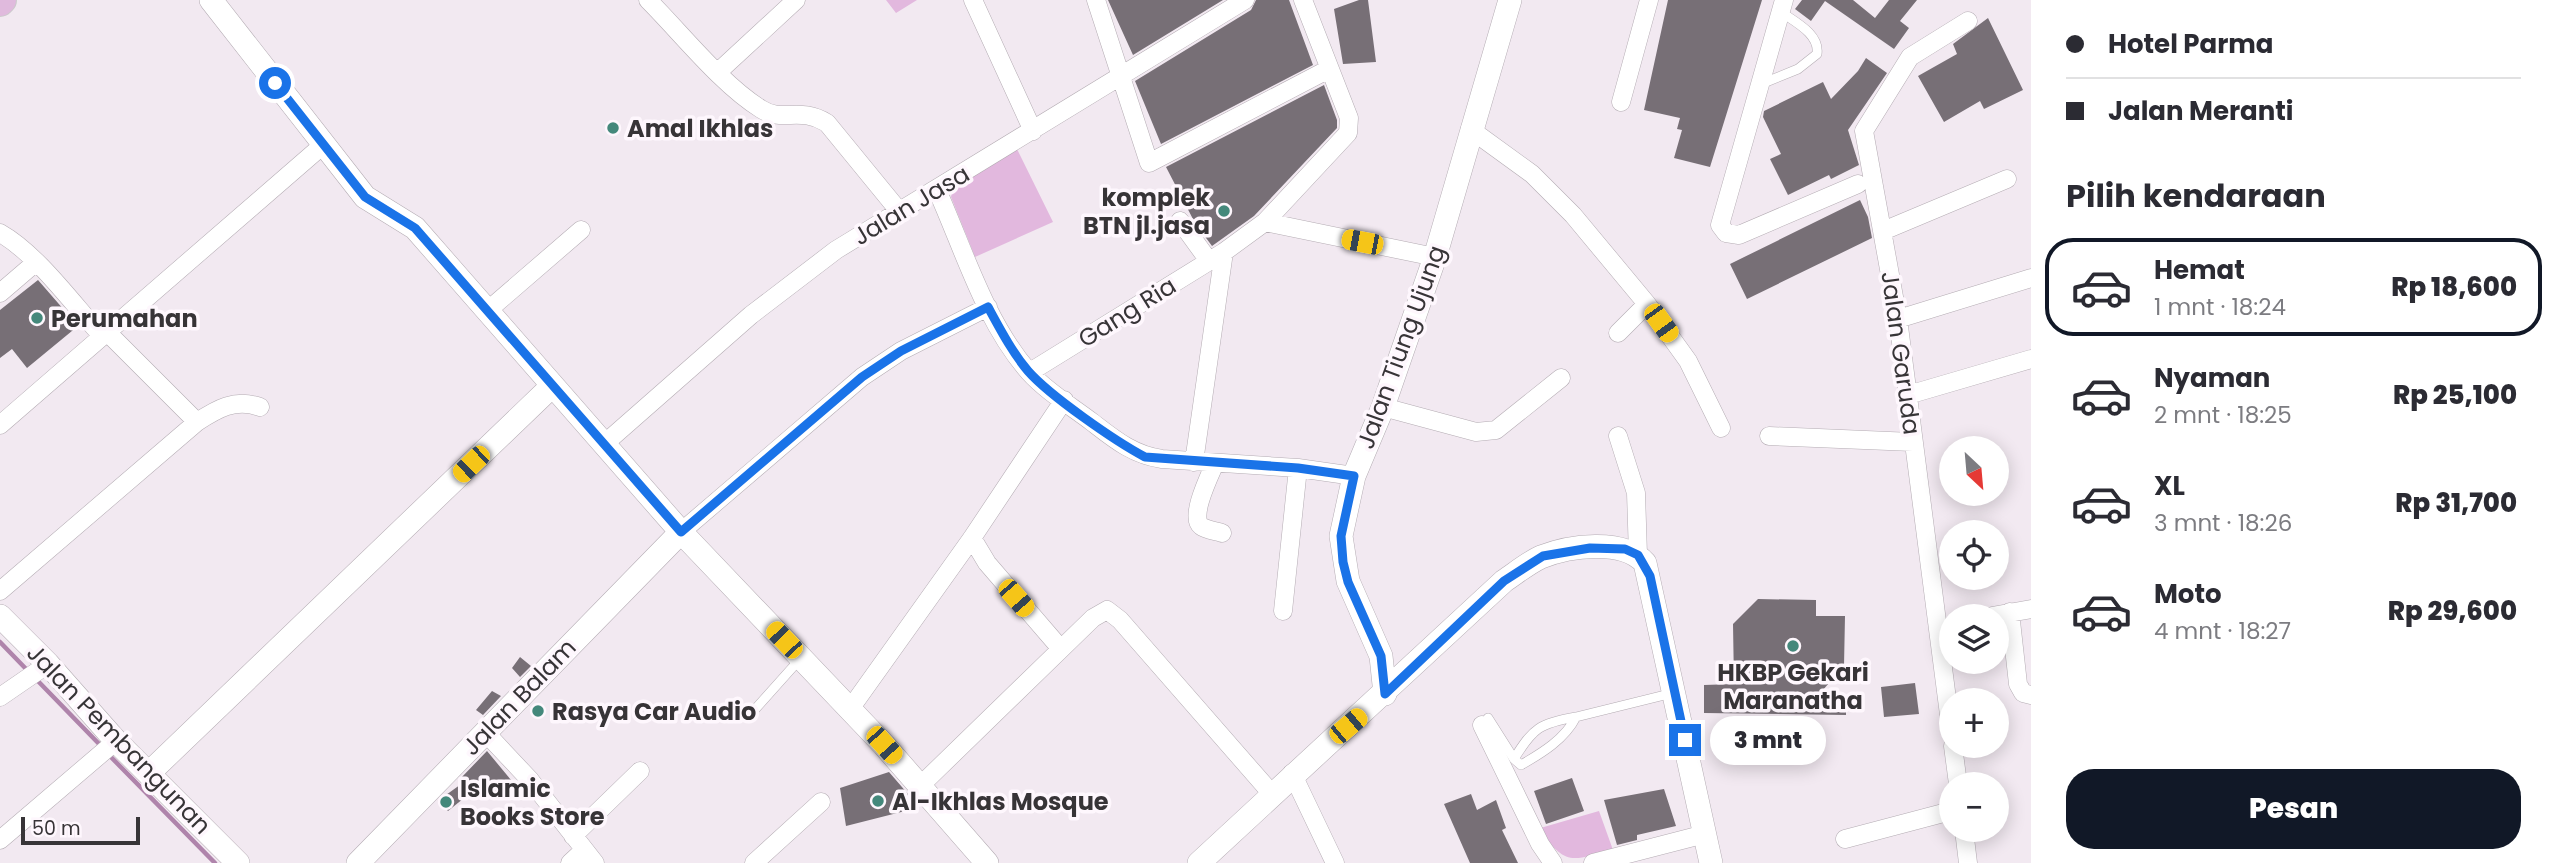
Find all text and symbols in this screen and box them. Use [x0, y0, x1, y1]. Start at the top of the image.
text: Hotel Parma [2108, 26, 2274, 62]
route start [259, 67, 291, 99]
text: Jalan Meranti [2108, 93, 2293, 129]
place label: Amal Ikhlas [627, 112, 773, 145]
marker: Amal Ikhlas [605, 120, 621, 136]
street label: Jalan Jasa [847, 157, 975, 253]
text: Pilih kendaraan [2066, 173, 2326, 218]
place label: komplek BTN jl.jasa [1083, 181, 1210, 242]
marker: komplek BTN jl.jasa [1216, 203, 1232, 219]
car [1340, 228, 1385, 256]
street label: Jalan Tiung Ujung [1349, 241, 1453, 453]
text: Hemat [2154, 252, 2245, 288]
icon: car [2070, 256, 2133, 319]
street label: Gang Ria [1072, 269, 1182, 355]
street label: Jalan Garuda [1873, 269, 1929, 437]
text: Rp 18,600 [2391, 269, 2517, 305]
text: 1 mnt · 18:24 [2154, 291, 2286, 323]
car [1641, 300, 1682, 346]
place label: Perumahan [51, 302, 198, 335]
marker: Perumahan [29, 310, 45, 326]
text: Nyaman [2154, 360, 2270, 396]
icon: car [2070, 364, 2133, 427]
text: Rp 25,100 [2393, 377, 2517, 413]
text: 2 mnt · 18:25 [2154, 399, 2292, 431]
north arrow [1939, 436, 2009, 506]
map controls [1939, 436, 2009, 842]
car [449, 442, 494, 486]
text: XL [2154, 468, 2185, 504]
icon: car [2070, 472, 2133, 535]
text: Rp 31,700 [2395, 485, 2517, 521]
text: 3 mnt · 18:26 [2154, 507, 2292, 539]
button: locate [1939, 520, 2009, 590]
car [995, 575, 1038, 621]
text: Moto [2154, 576, 2222, 612]
icon: car [2070, 580, 2133, 643]
text: Rp 29,600 [2388, 593, 2517, 629]
button: layers [1939, 604, 2009, 674]
text: 4 mnt · 18:27 [2154, 615, 2291, 647]
car [762, 618, 807, 662]
street label: Jalan Balam [455, 631, 583, 763]
street label: Jalan Pembangunan [19, 637, 219, 841]
marker: HKBP Gekari Maranatha [1785, 638, 1801, 654]
place label: HKBP Gekari Maranatha [1717, 656, 1869, 717]
button: + [1939, 688, 2009, 758]
place label: Rasya Car Audio [552, 695, 756, 728]
marker: Rasya Car Audio [530, 703, 546, 719]
car [1326, 704, 1371, 748]
callout: 3 mnt [1710, 716, 1825, 764]
car [863, 722, 906, 768]
route end [1669, 724, 1701, 756]
text: 3 mnt [1734, 724, 1802, 756]
button: Pesan [2066, 769, 2521, 849]
place label: Islamic Books Store [460, 772, 605, 833]
button: − [1939, 772, 2009, 842]
place label: Al-Ikhlas Mosque [892, 785, 1109, 818]
marker: Al-Ikhlas Mosque [870, 793, 886, 809]
marker: Islamic Books Store [438, 794, 454, 810]
scale bar [21, 814, 140, 846]
text: 50 m [32, 815, 81, 842]

